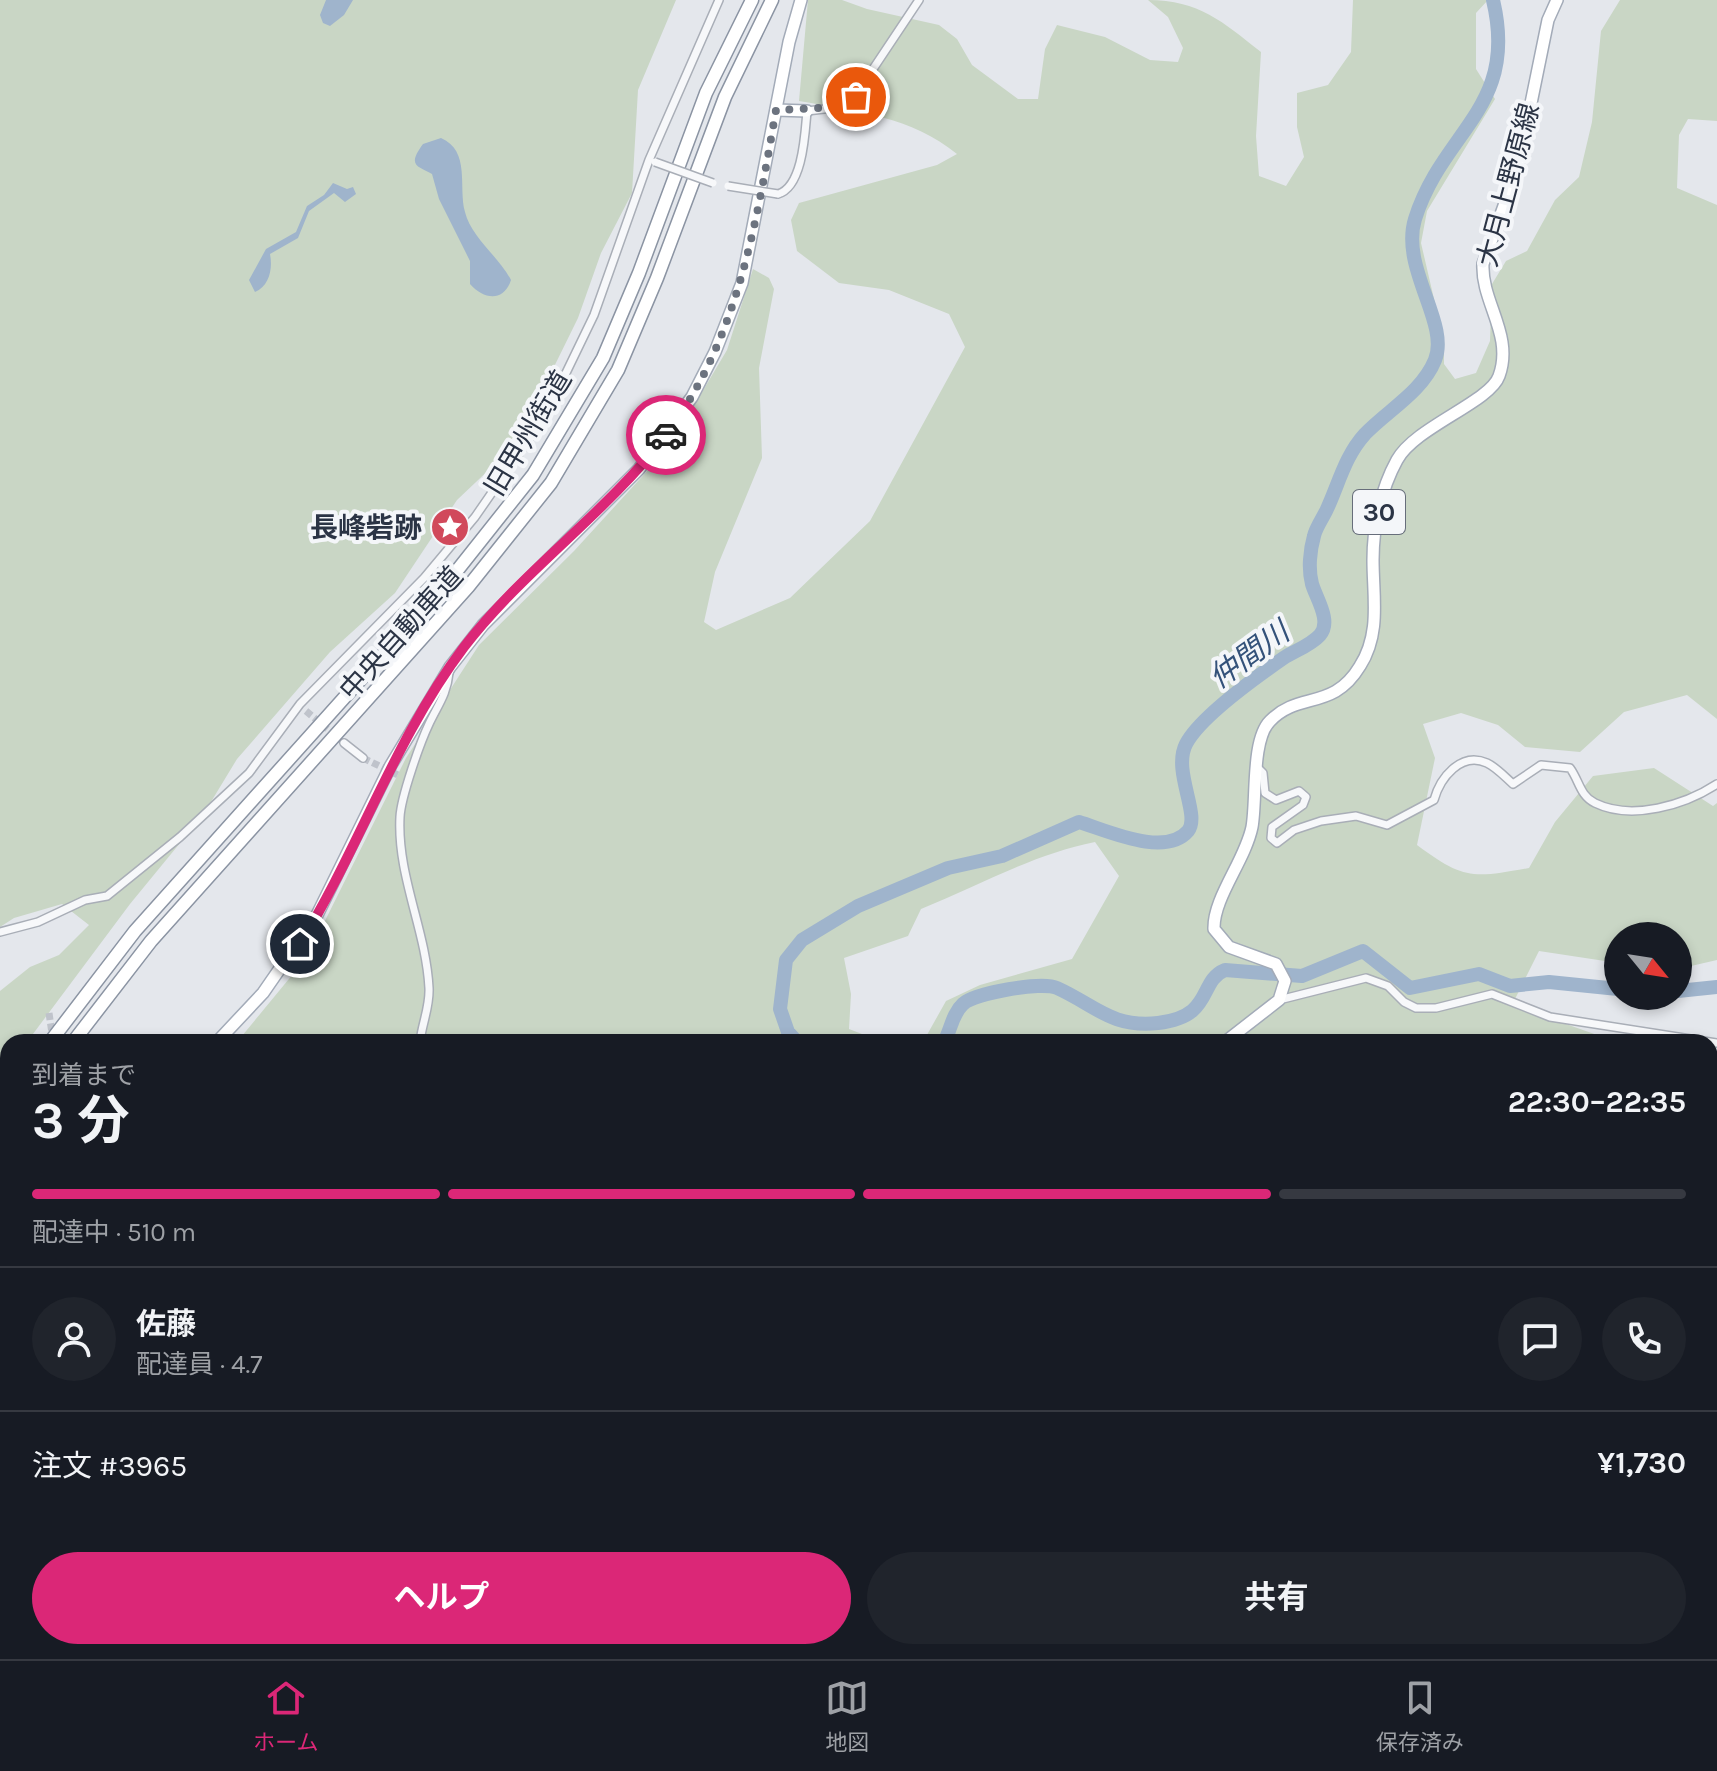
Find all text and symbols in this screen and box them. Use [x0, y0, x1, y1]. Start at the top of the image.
pin [822, 63, 890, 131]
icon: bag [834, 75, 878, 119]
street label: 大月上野原線 [1470, 100, 1546, 270]
street label: 旧甲州街道 [478, 364, 578, 502]
courier [626, 395, 706, 475]
icon: car [644, 413, 688, 457]
road number: 30 [1353, 490, 1405, 534]
place icon: 長峰砦跡 [429, 506, 471, 548]
place label: 長峰砦跡 [310, 511, 422, 544]
street label: 中央自動車道 [333, 560, 469, 706]
water label: 仲間川 [1202, 612, 1298, 696]
pin [266, 910, 334, 978]
icon: home [278, 922, 322, 966]
north arrow [1604, 922, 1692, 1010]
map controls [1604, 922, 1692, 1010]
text: 到着まで [32, 1060, 136, 1091]
text: 22:30–22:35 [1508, 1084, 1686, 1120]
text: 3 分 [32, 1090, 130, 1151]
text: 配達中 · 510 m [32, 1217, 196, 1248]
button: person [32, 1297, 116, 1381]
button: chat [1498, 1297, 1582, 1381]
button: phone [1602, 1297, 1686, 1381]
text: 佐藤 [136, 1306, 196, 1342]
text: 配達員 · 4.7 [136, 1349, 262, 1380]
text: ¥1,730 [1598, 1445, 1686, 1481]
text: 注文 #3965 [32, 1448, 187, 1484]
button: ヘルプ [32, 1552, 851, 1644]
button: 共有 [867, 1552, 1686, 1644]
tab: ホーム [253, 1676, 319, 1756]
tab: 地図 [825, 1676, 869, 1756]
tab: 保存済み [1376, 1676, 1464, 1756]

